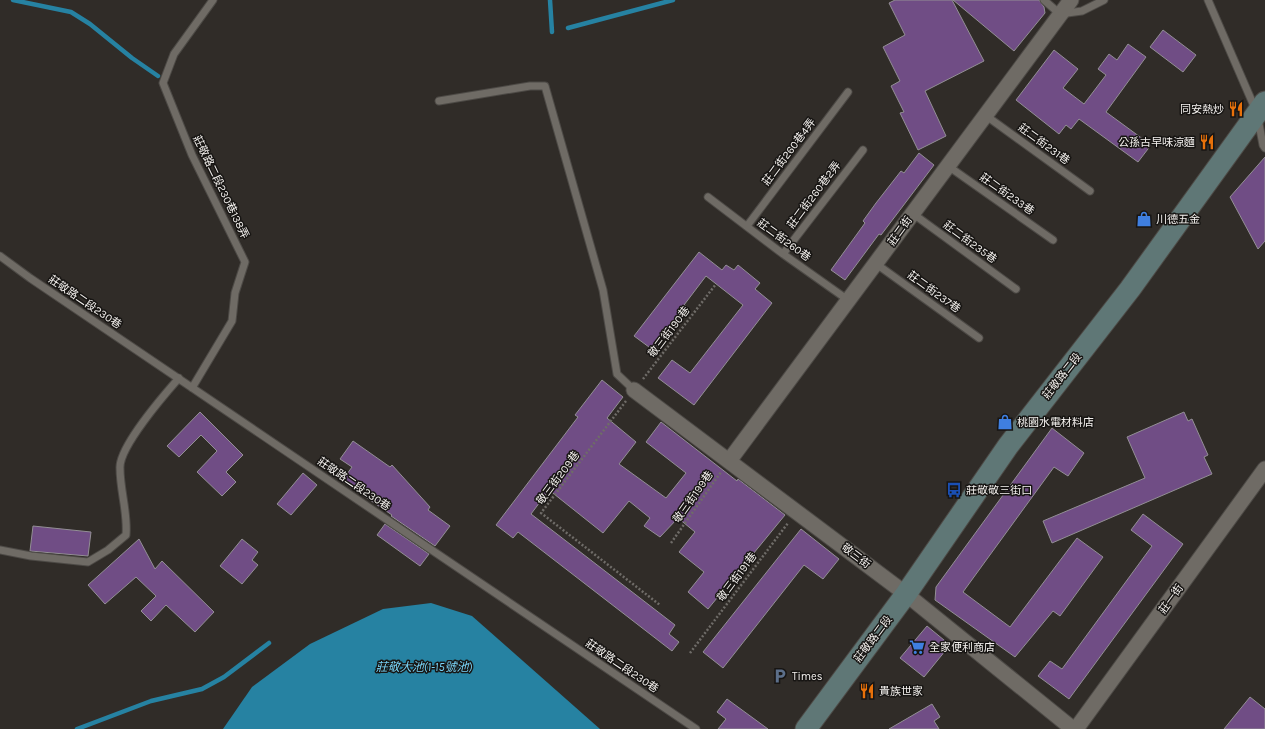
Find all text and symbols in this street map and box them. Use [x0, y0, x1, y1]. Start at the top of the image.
restaurant icon: 同安熱炒 [1227, 100, 1245, 118]
place label: 同安熱炒 [1180, 103, 1224, 116]
street label: 莊二街260巷4弄 [760, 116, 818, 188]
street label: 莊二街231巷 [1016, 121, 1072, 167]
street label: 莊敬路二段230巷138弄 [190, 133, 252, 241]
restaurant icon: 公孫古早味涼麵 [1198, 133, 1216, 151]
place label: 公孫古早味涼麵 [1118, 136, 1195, 149]
street label: 莊二街260巷2弄 [785, 159, 843, 231]
street label: 莊二街233巷 [977, 171, 1037, 217]
shop icon: 川德五金 [1135, 210, 1153, 228]
place label: 川德五金 [1156, 213, 1200, 226]
street label: 莊二街 [885, 214, 915, 248]
street label: 莊二街260巷 [755, 216, 813, 264]
street label: 莊二街235巷 [941, 218, 999, 266]
street label: 莊二街237巷 [905, 269, 963, 315]
street label: 莊敬路二段230巷 [46, 273, 124, 331]
street label: 敬三街190巷 [646, 304, 692, 360]
street label: 莊敬路二段 [1040, 350, 1084, 402]
shop icon: 桃園水電材料店 [996, 413, 1014, 431]
place label: 桃園水電材料店 [1017, 416, 1094, 429]
street label: 敬三街209巷 [534, 449, 582, 507]
street label: 莊敬路二段230巷 [315, 455, 393, 513]
street label: 敬三街199巷 [670, 469, 716, 525]
bus stop icon: 莊敬敬三街口 [945, 481, 963, 499]
place label: 莊敬敬三街口 [966, 484, 1032, 497]
street label: 敬三街 [839, 541, 873, 571]
street label: 敬三街191巷 [714, 550, 760, 604]
street label: 莊一街 [1156, 582, 1186, 616]
street label: 莊敬路二段 [851, 613, 895, 665]
street label: 莊敬路二段230巷 [583, 637, 661, 695]
supermarket icon: 全家便利商店 [908, 638, 926, 656]
place label: 全家便利商店 [929, 641, 995, 654]
water label: 莊敬大池(1-15號池) [376, 660, 473, 674]
parking icon: Times [771, 667, 789, 685]
place label: Times [792, 670, 823, 683]
restaurant icon: 貴族世家 [858, 682, 876, 700]
place label: 貴族世家 [879, 685, 923, 698]

